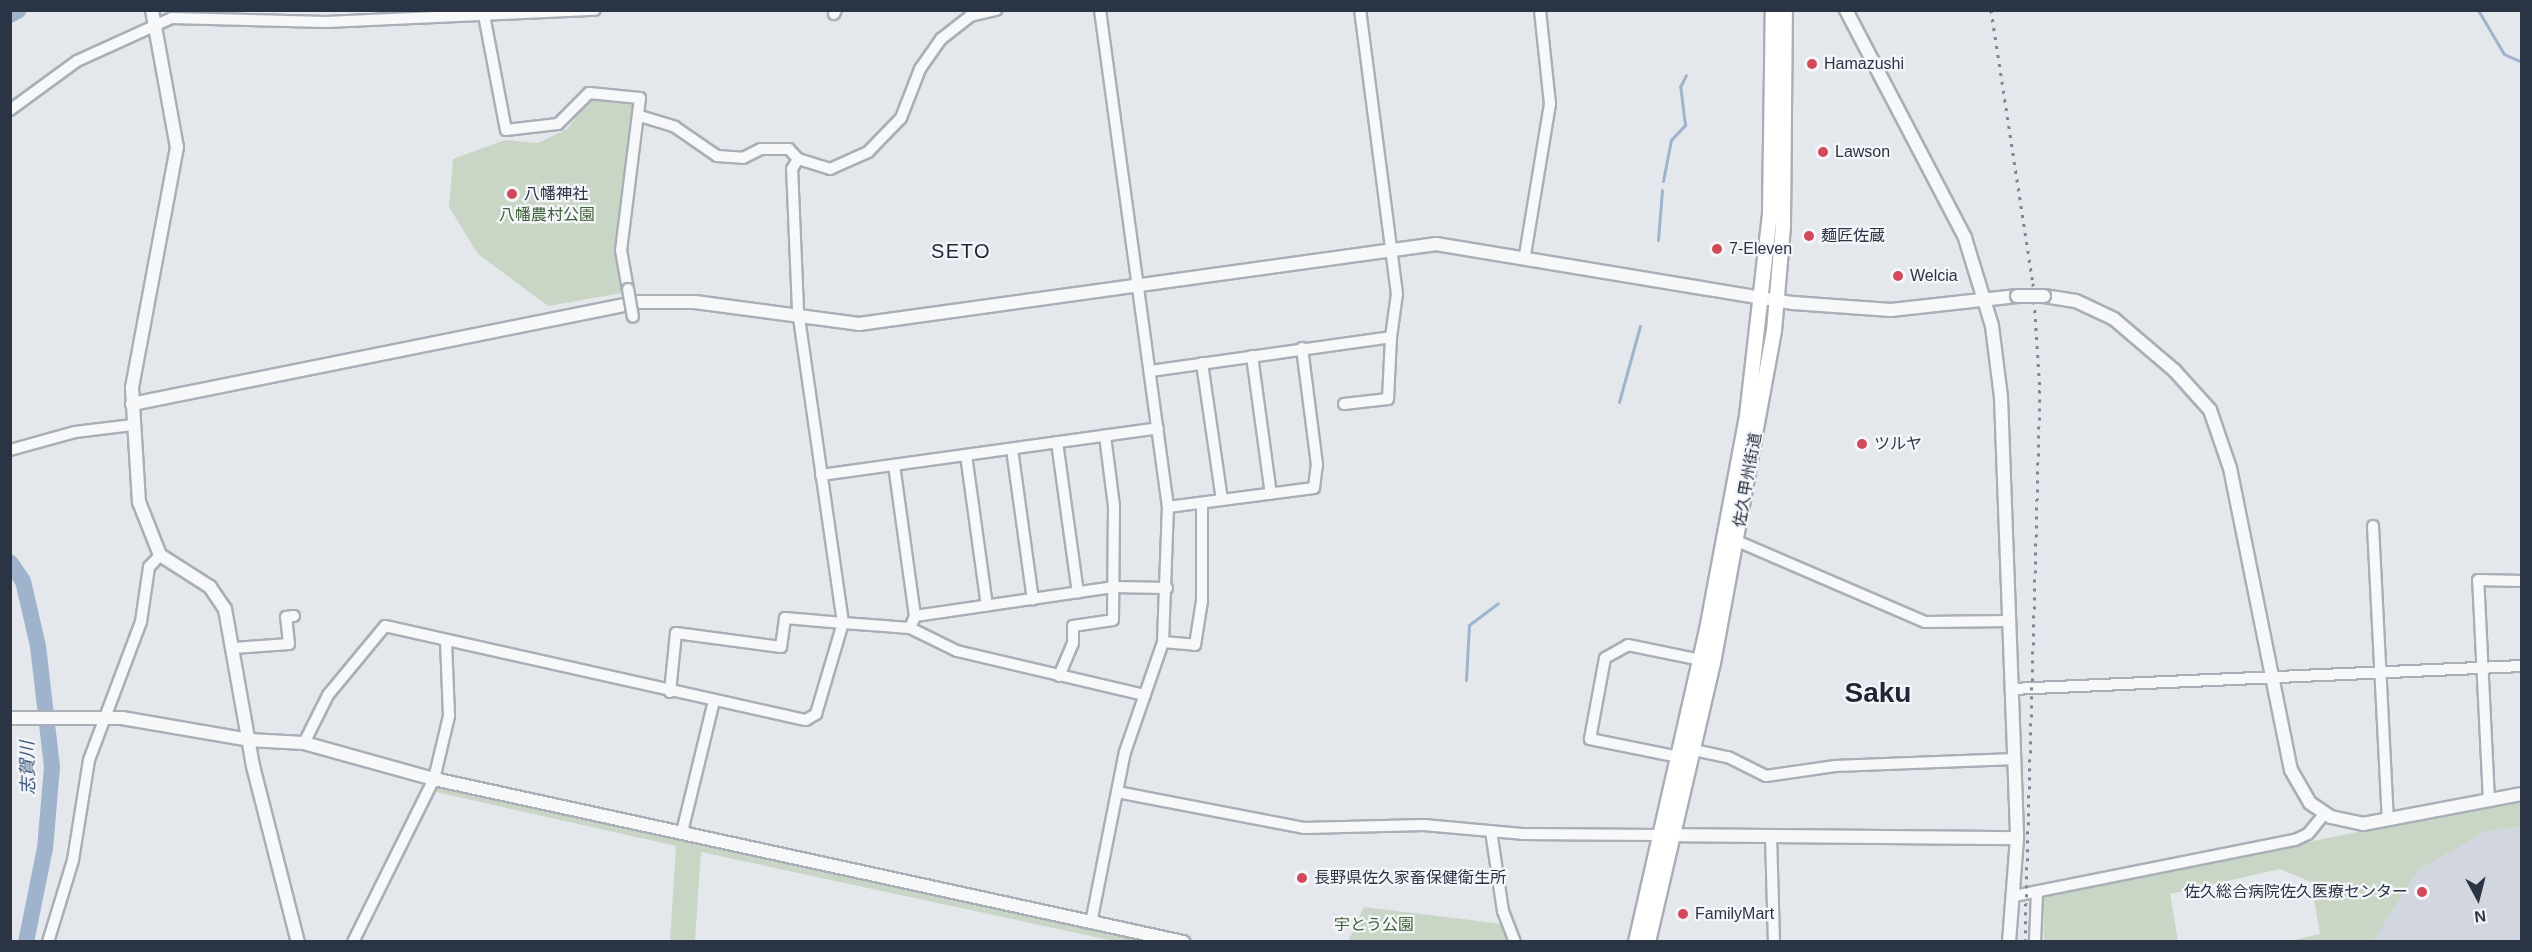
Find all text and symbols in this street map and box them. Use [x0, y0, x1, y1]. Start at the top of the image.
place label: Hamazushi [1824, 54, 1904, 74]
marker: Hamazushi [1805, 57, 1819, 71]
place label: Lawson [1835, 142, 1890, 162]
marker: Lawson [1816, 145, 1830, 159]
place label: 八幡神社 [524, 184, 588, 204]
marker: 八幡神社 [505, 187, 519, 201]
park label: 八幡農村公園 [499, 205, 595, 225]
place label: 麺匠佐蔵 [1821, 226, 1885, 246]
marker: 麺匠佐蔵 [1802, 229, 1816, 243]
district label: SETO [931, 239, 991, 263]
place label: 7-Eleven [1729, 239, 1792, 259]
marker: 7-Eleven [1710, 242, 1724, 256]
place label: Welcia [1910, 266, 1958, 286]
marker: Welcia [1891, 269, 1905, 283]
street label: 佐久甲州街道 [1730, 431, 1766, 529]
place label: ツルヤ [1874, 434, 1922, 454]
marker: ツルヤ [1855, 437, 1869, 451]
district label: Saku [1845, 676, 1911, 710]
water label: 志賀川 [17, 741, 39, 795]
place label: 長野県佐久家畜保健衛生所 [1314, 868, 1506, 888]
north arrow [2448, 868, 2508, 928]
marker: 長野県佐久家畜保健衛生所 [1295, 871, 1309, 885]
place label: 佐久総合病院佐久医療センター [2184, 882, 2408, 902]
marker: 佐久総合病院佐久医療センター [2413, 883, 2431, 901]
place label: FamilyMart [1695, 904, 1774, 924]
marker: FamilyMart [1676, 907, 1690, 921]
text: N [2473, 907, 2487, 926]
park label: 宇とう公園 [1334, 915, 1414, 935]

